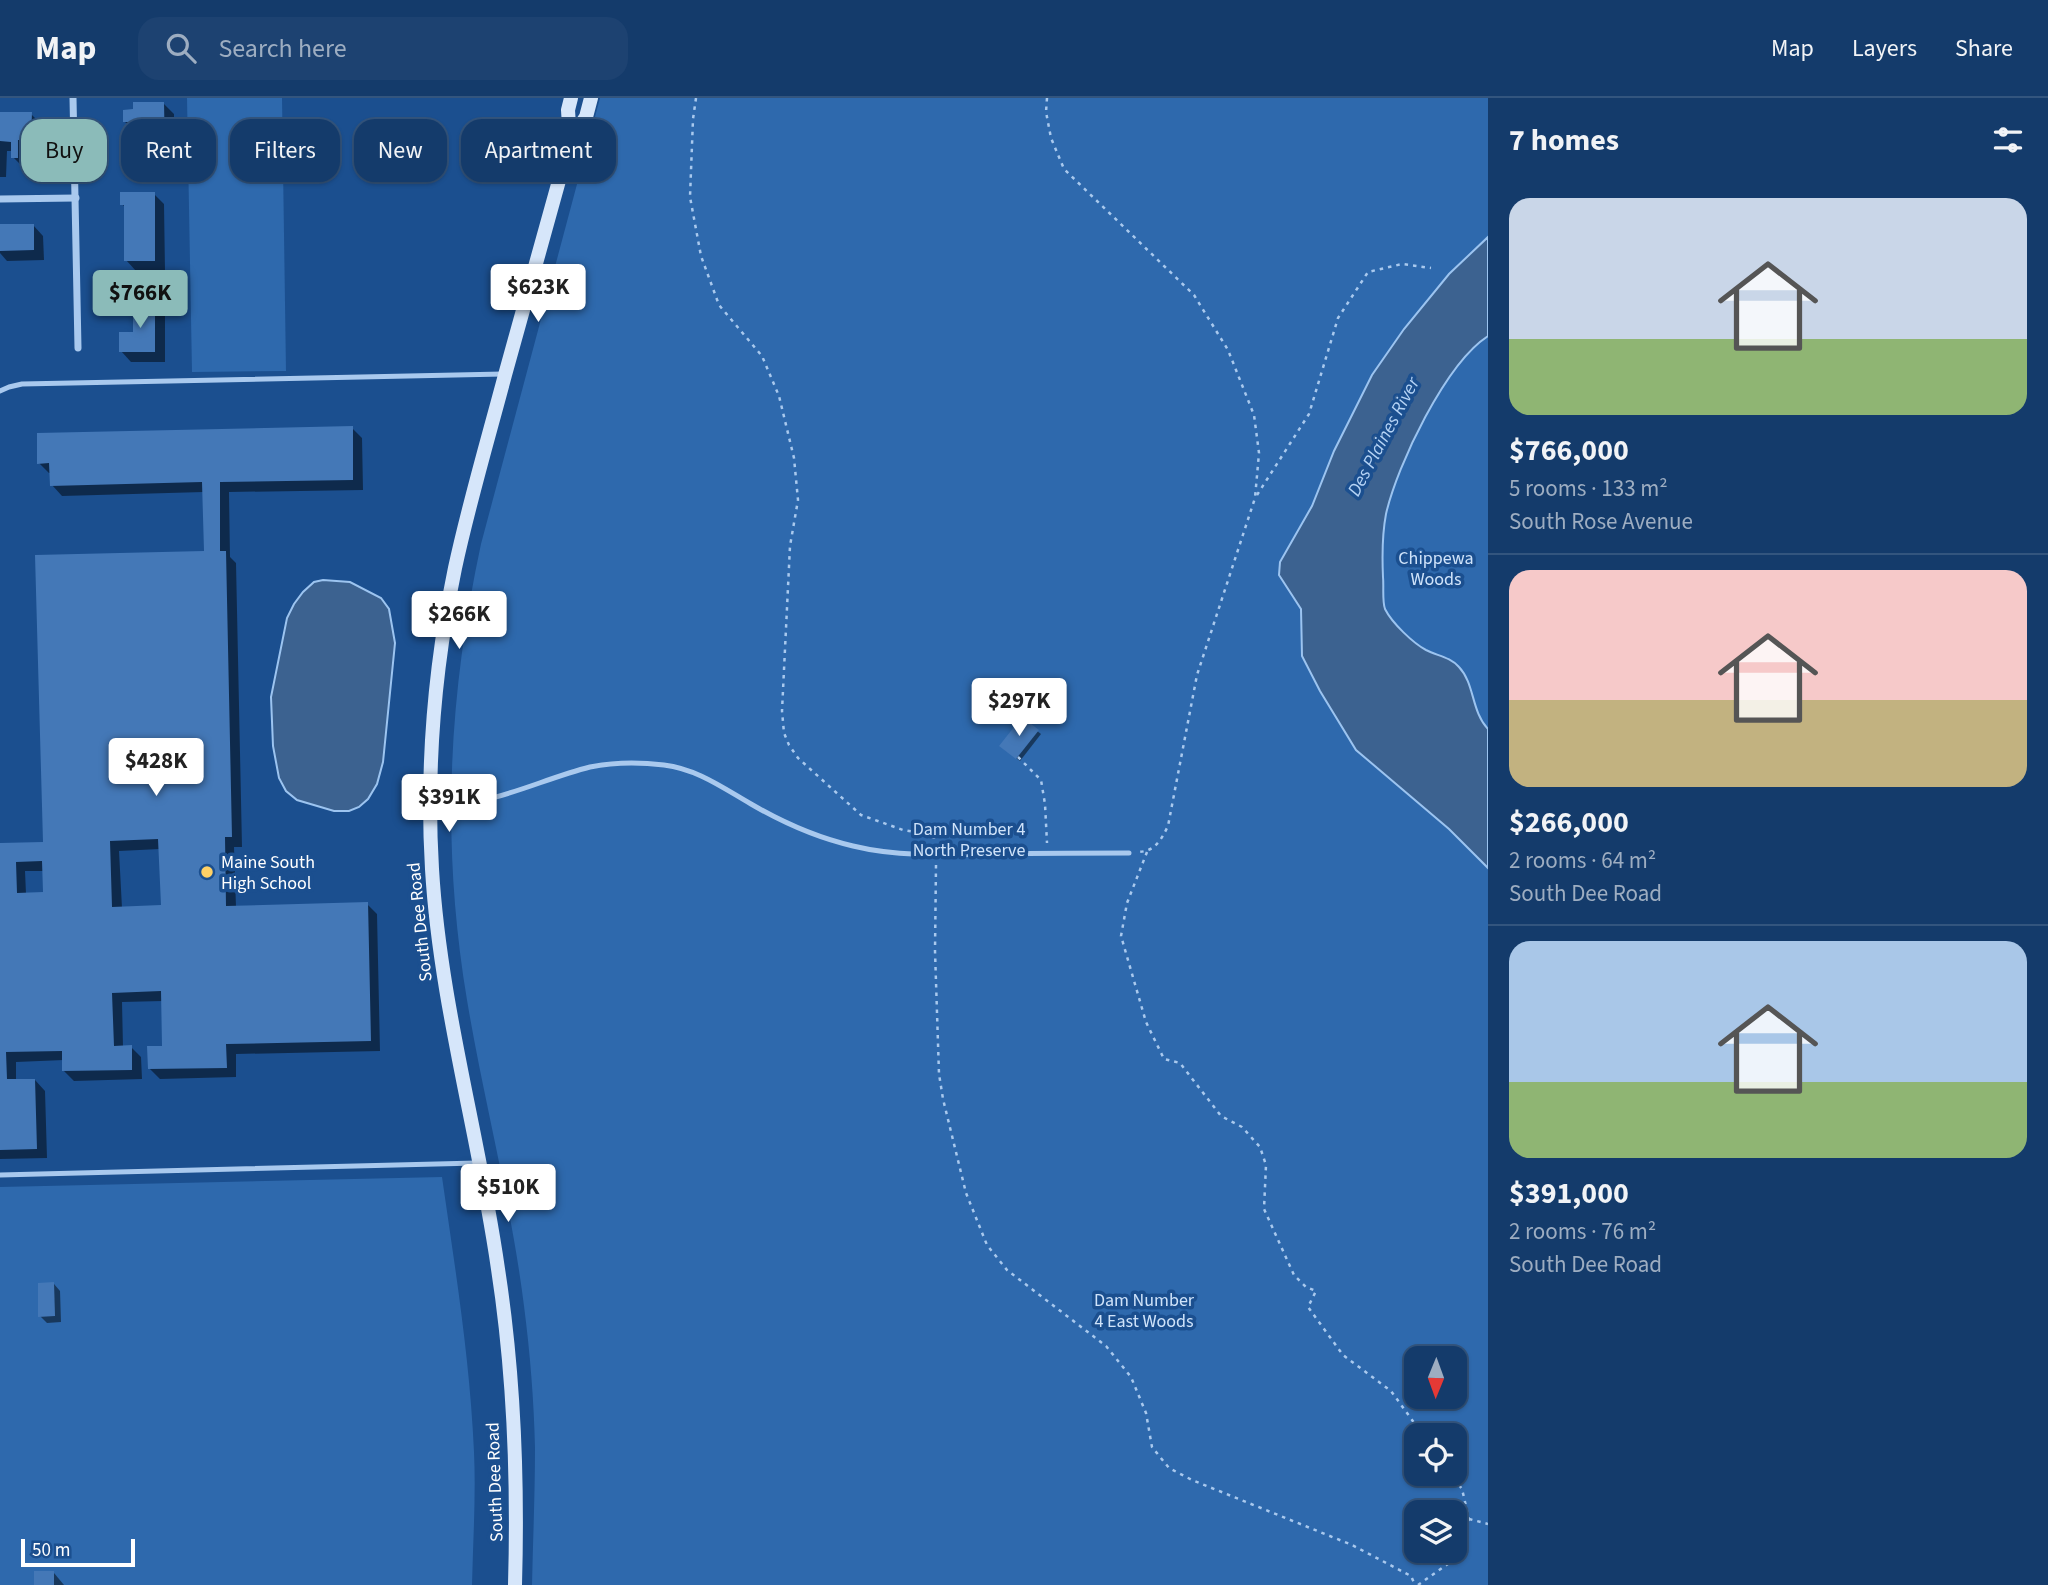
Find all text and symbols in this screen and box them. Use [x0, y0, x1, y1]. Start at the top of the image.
search box [138, 17, 628, 80]
text: Map [35, 25, 96, 72]
icon: search [162, 29, 200, 67]
text: Search here [218, 30, 347, 67]
text: Map [1771, 31, 1814, 66]
text: Layers [1852, 31, 1917, 66]
text: Share [1955, 31, 2013, 66]
chip: Buy [21, 119, 107, 182]
chip: Rent [121, 119, 216, 182]
chip: Filters [230, 119, 340, 182]
chip: New [354, 119, 447, 182]
chip: Apartment [461, 119, 616, 182]
text: 7 homes [1509, 119, 1619, 162]
icon: filters [1989, 121, 2027, 159]
icon: home [1705, 243, 1831, 369]
pin: $623K [489, 264, 587, 324]
text: $623K [507, 270, 569, 303]
pin: $766K [91, 271, 189, 330]
text: $766K [109, 276, 171, 309]
water label: Des Plaines River [1341, 371, 1427, 501]
text: $766,000 [1509, 429, 1629, 472]
text: 5 rooms · 133 m² [1509, 472, 1668, 505]
text: South Rose Avenue [1509, 505, 1693, 538]
park label: Chippewa Woods [1398, 546, 1474, 592]
pin: $266K [410, 592, 508, 651]
text: $266K [428, 597, 490, 630]
icon: home [1705, 615, 1831, 741]
pin: $297K [970, 678, 1068, 738]
text: $297K [988, 684, 1050, 717]
pin: $428K [107, 738, 205, 798]
text: $428K [125, 744, 187, 777]
pin: $391K [400, 774, 498, 834]
text: $391K [418, 780, 480, 813]
text: $266,000 [1509, 801, 1629, 844]
park label: Dam Number 4 North Preserve [913, 817, 1025, 863]
text: 2 rooms · 64 m² [1509, 844, 1656, 877]
place label: Maine South High School [221, 850, 315, 896]
street label: South Dee Road [401, 861, 439, 983]
marker: Maine South High School [199, 864, 215, 880]
text: South Dee Road [1509, 877, 1662, 910]
icon: home [1705, 986, 1831, 1112]
pin: $510K [459, 1164, 557, 1224]
text: $510K [477, 1170, 539, 1203]
text: $391,000 [1509, 1172, 1629, 1215]
text: 2 rooms · 76 m² [1509, 1215, 1656, 1248]
text: South Dee Road [1509, 1248, 1662, 1281]
park label: Dam Number 4 East Woods [1094, 1288, 1195, 1334]
north arrow [1404, 1346, 1466, 1409]
map controls [1404, 1346, 1467, 1563]
street label: South Dee Road [480, 1422, 510, 1542]
button: locate [1404, 1423, 1467, 1486]
button: layers [1404, 1500, 1467, 1563]
scale bar [21, 1536, 135, 1568]
text: 50 m [32, 1537, 70, 1564]

